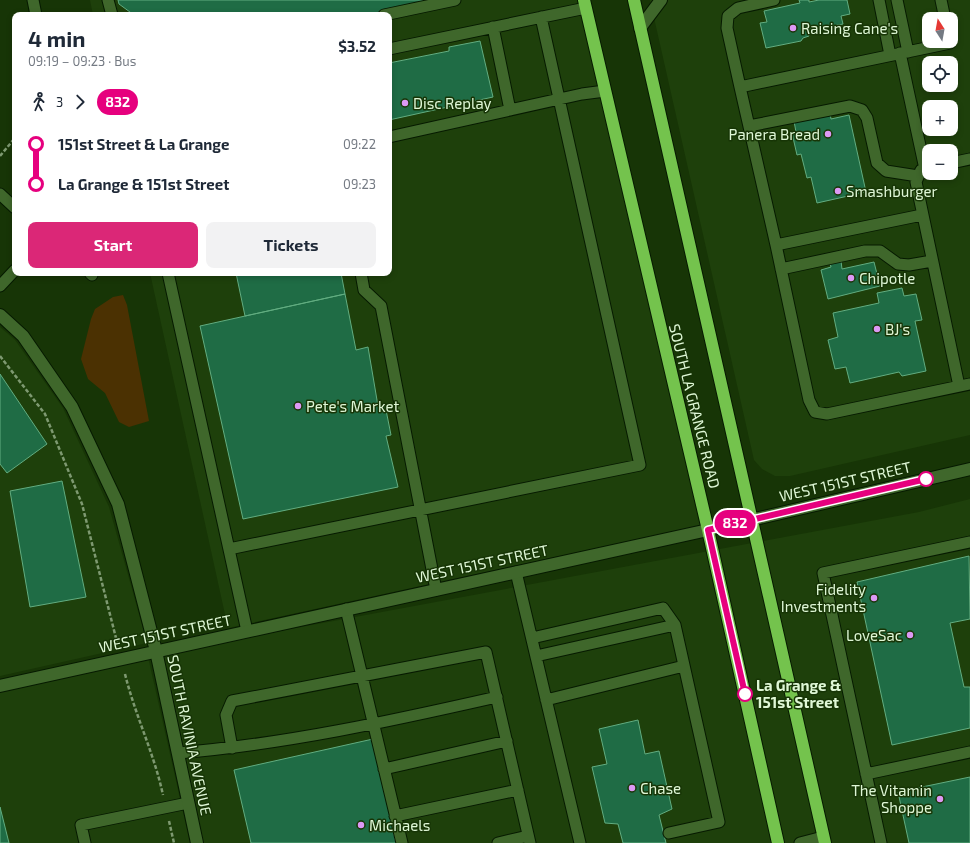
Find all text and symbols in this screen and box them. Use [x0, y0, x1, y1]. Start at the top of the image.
north arrow [922, 12, 958, 48]
map controls [922, 12, 958, 180]
place label: Raising Cane's [801, 19, 898, 37]
marker: Raising Cane's [788, 23, 798, 33]
text: 4 min [28, 25, 85, 51]
text: $3.52 [338, 37, 376, 55]
text: 09:19 – 09:23 · Bus [28, 53, 136, 69]
button: locate [922, 56, 958, 92]
icon: walk [28, 91, 50, 113]
icon: forward [69, 91, 91, 113]
text: 832 [105, 93, 130, 110]
text: 3 [56, 94, 63, 110]
place label: Disc Replay [413, 94, 492, 112]
marker: Disc Replay [400, 98, 410, 108]
button: + [922, 100, 958, 136]
place label: Panera Bread [729, 125, 820, 143]
marker: Panera Bread [823, 129, 833, 139]
text: 151st Street & La Grange [58, 135, 229, 153]
text: 09:22 [343, 136, 376, 152]
button: − [922, 144, 958, 180]
text: La Grange & 151st Street [58, 175, 229, 193]
text: 09:23 [343, 176, 376, 192]
place label: Smashburger [846, 182, 938, 200]
marker: Smashburger [833, 186, 843, 196]
button: Start [28, 222, 198, 268]
button: Tickets [206, 222, 376, 268]
place label: Chipotle [859, 269, 915, 287]
marker: Chipotle [846, 273, 856, 283]
place label: BJ's [885, 320, 910, 338]
street label: SOUTH LA GRANGE ROAD [666, 322, 724, 490]
marker: BJ's [872, 324, 882, 334]
place label: Pete's Market [306, 397, 399, 415]
marker: Pete's Market [293, 401, 303, 411]
street label: WEST 151ST STREET [777, 457, 913, 505]
unlabelled marker [918, 471, 934, 487]
line badge: 832 [712, 510, 758, 536]
text: 832 [723, 514, 747, 531]
street label: WEST 151ST STREET [414, 540, 550, 586]
place label: Fidelity Investments [781, 580, 866, 615]
marker: Fidelity Investments [869, 593, 879, 603]
street label: WEST 151ST STREET [97, 610, 233, 656]
place label: LoveSac [846, 626, 902, 644]
marker: LoveSac [905, 630, 915, 640]
street label: SOUTH RAVINIA AVENUE [164, 653, 216, 817]
place label: La Grange & 151st Street [756, 676, 842, 711]
marker: La Grange & 151st Street [737, 686, 753, 702]
place label: Chase [640, 779, 681, 797]
place label: The Vitamin Shoppe [851, 781, 932, 816]
marker: Chase [627, 783, 637, 793]
marker: The Vitamin Shoppe [935, 794, 945, 804]
place label: Michaels [369, 816, 430, 834]
marker: Michaels [356, 820, 366, 830]

